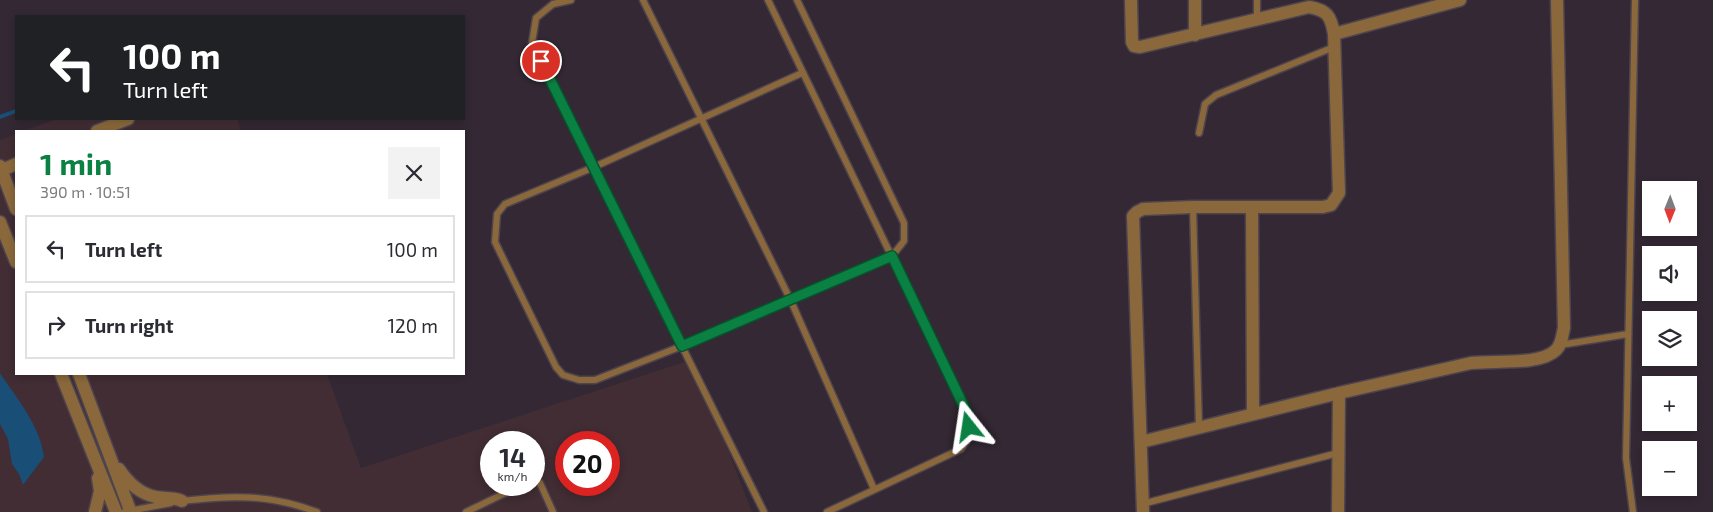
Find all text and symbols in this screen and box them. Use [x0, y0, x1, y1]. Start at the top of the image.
text: 100 m [123, 34, 221, 76]
icon: left [40, 35, 105, 100]
pin [520, 40, 562, 82]
icon: arrive [527, 47, 555, 75]
text: Turn left [123, 76, 208, 102]
text: 1 min [40, 145, 112, 181]
button: close [388, 147, 440, 199]
north arrow [1642, 181, 1698, 236]
map controls [1642, 181, 1697, 496]
text: 390 m · 10:51 [40, 182, 131, 201]
icon: left [42, 235, 70, 263]
text: Turn left [85, 238, 162, 261]
text: 100 m [387, 238, 438, 261]
button: sound [1642, 246, 1697, 301]
icon: right [42, 311, 70, 339]
button: layers [1642, 311, 1697, 366]
text: Turn right [85, 314, 173, 337]
text: 120 m [387, 314, 438, 337]
button: + [1642, 376, 1697, 431]
position arrow [942, 400, 994, 452]
speed limit sign: 20 [555, 431, 620, 496]
button: − [1642, 441, 1697, 496]
text: 14 [499, 442, 526, 472]
text: km/h [498, 469, 527, 483]

